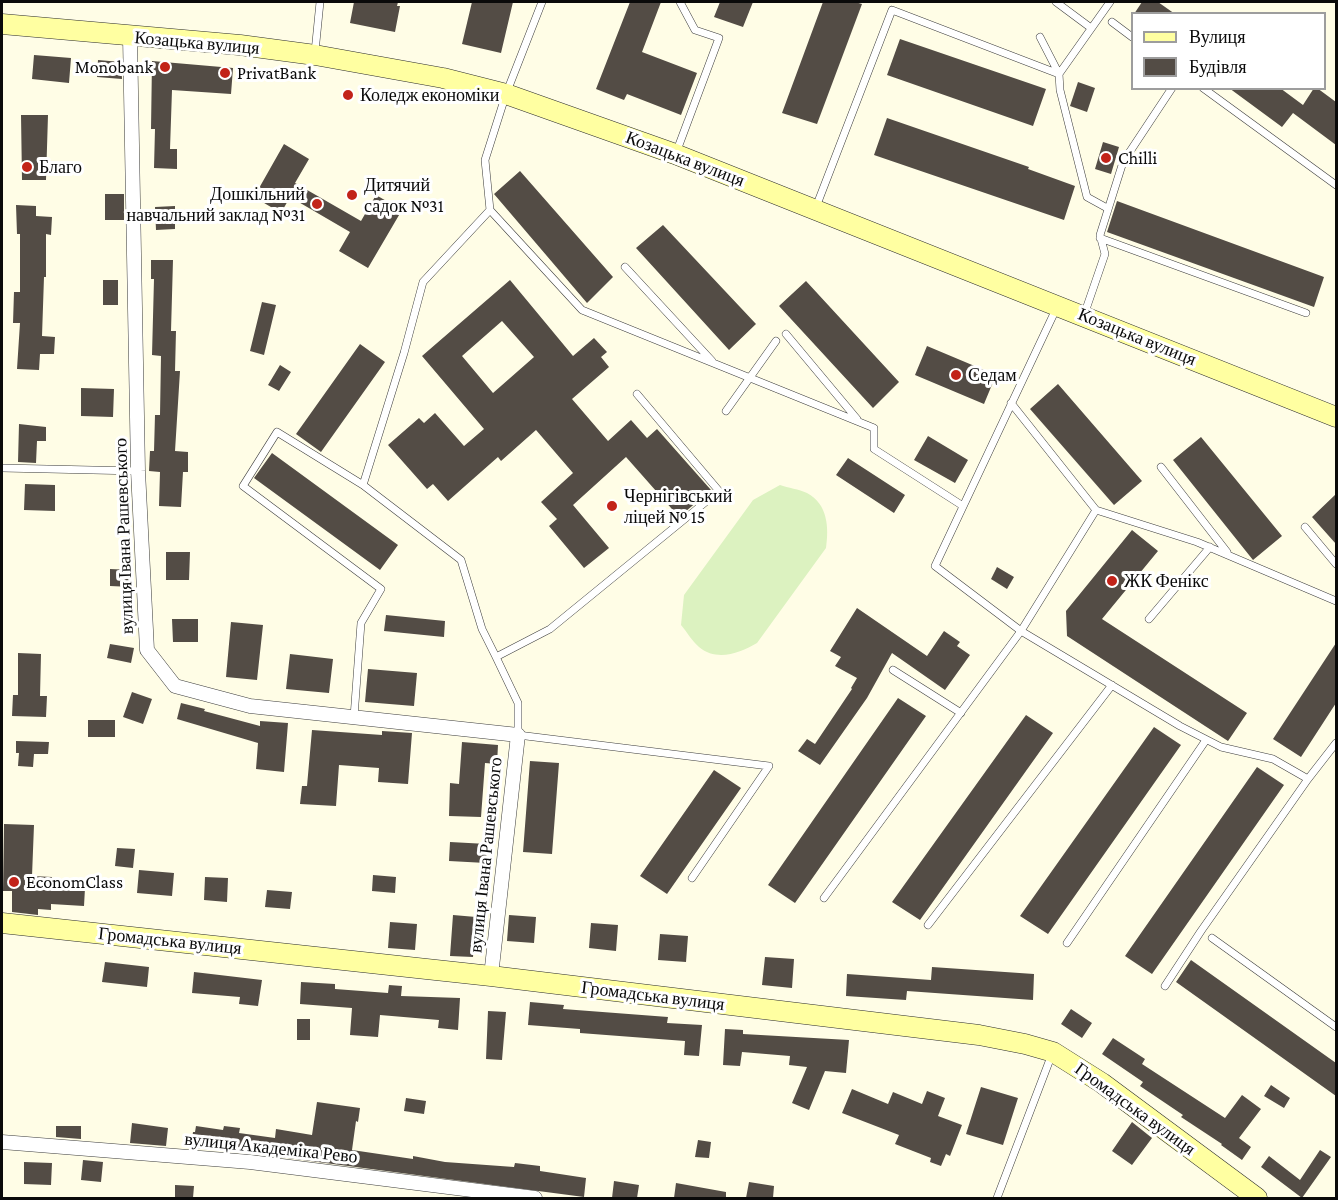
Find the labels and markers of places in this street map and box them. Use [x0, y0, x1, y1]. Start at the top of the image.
place label: Monobank [75, 56, 153, 78]
marker: Monobank [158, 60, 172, 74]
place label: PrivatBank [237, 62, 316, 84]
marker: PrivatBank [218, 66, 232, 80]
place label: Коледж економіки [360, 84, 499, 106]
marker: Коледж економіки [341, 88, 355, 102]
place label: Chilli [1118, 147, 1157, 169]
marker: Chilli [1099, 151, 1113, 165]
place label: Благо [39, 156, 82, 178]
marker: Благо [20, 160, 34, 174]
place label: Дитячий садок №31 [364, 174, 444, 216]
place label: Дошкільний навчальний заклад №31 [126, 183, 305, 226]
marker: Дитячий садок №31 [345, 188, 359, 202]
marker: Дошкільний навчальний заклад №31 [310, 197, 324, 211]
place label: Седам [968, 364, 1017, 386]
marker: Седам [949, 368, 963, 382]
place label: Чернігівський ліцей № 15 [624, 485, 732, 528]
marker: Чернігівський ліцей № 15 [605, 499, 619, 513]
place label: ЖК Фенікс [1124, 570, 1209, 592]
marker: ЖК Фенікс [1105, 574, 1119, 588]
place label: EconomClass [26, 871, 123, 893]
marker: EconomClass [7, 875, 21, 889]

